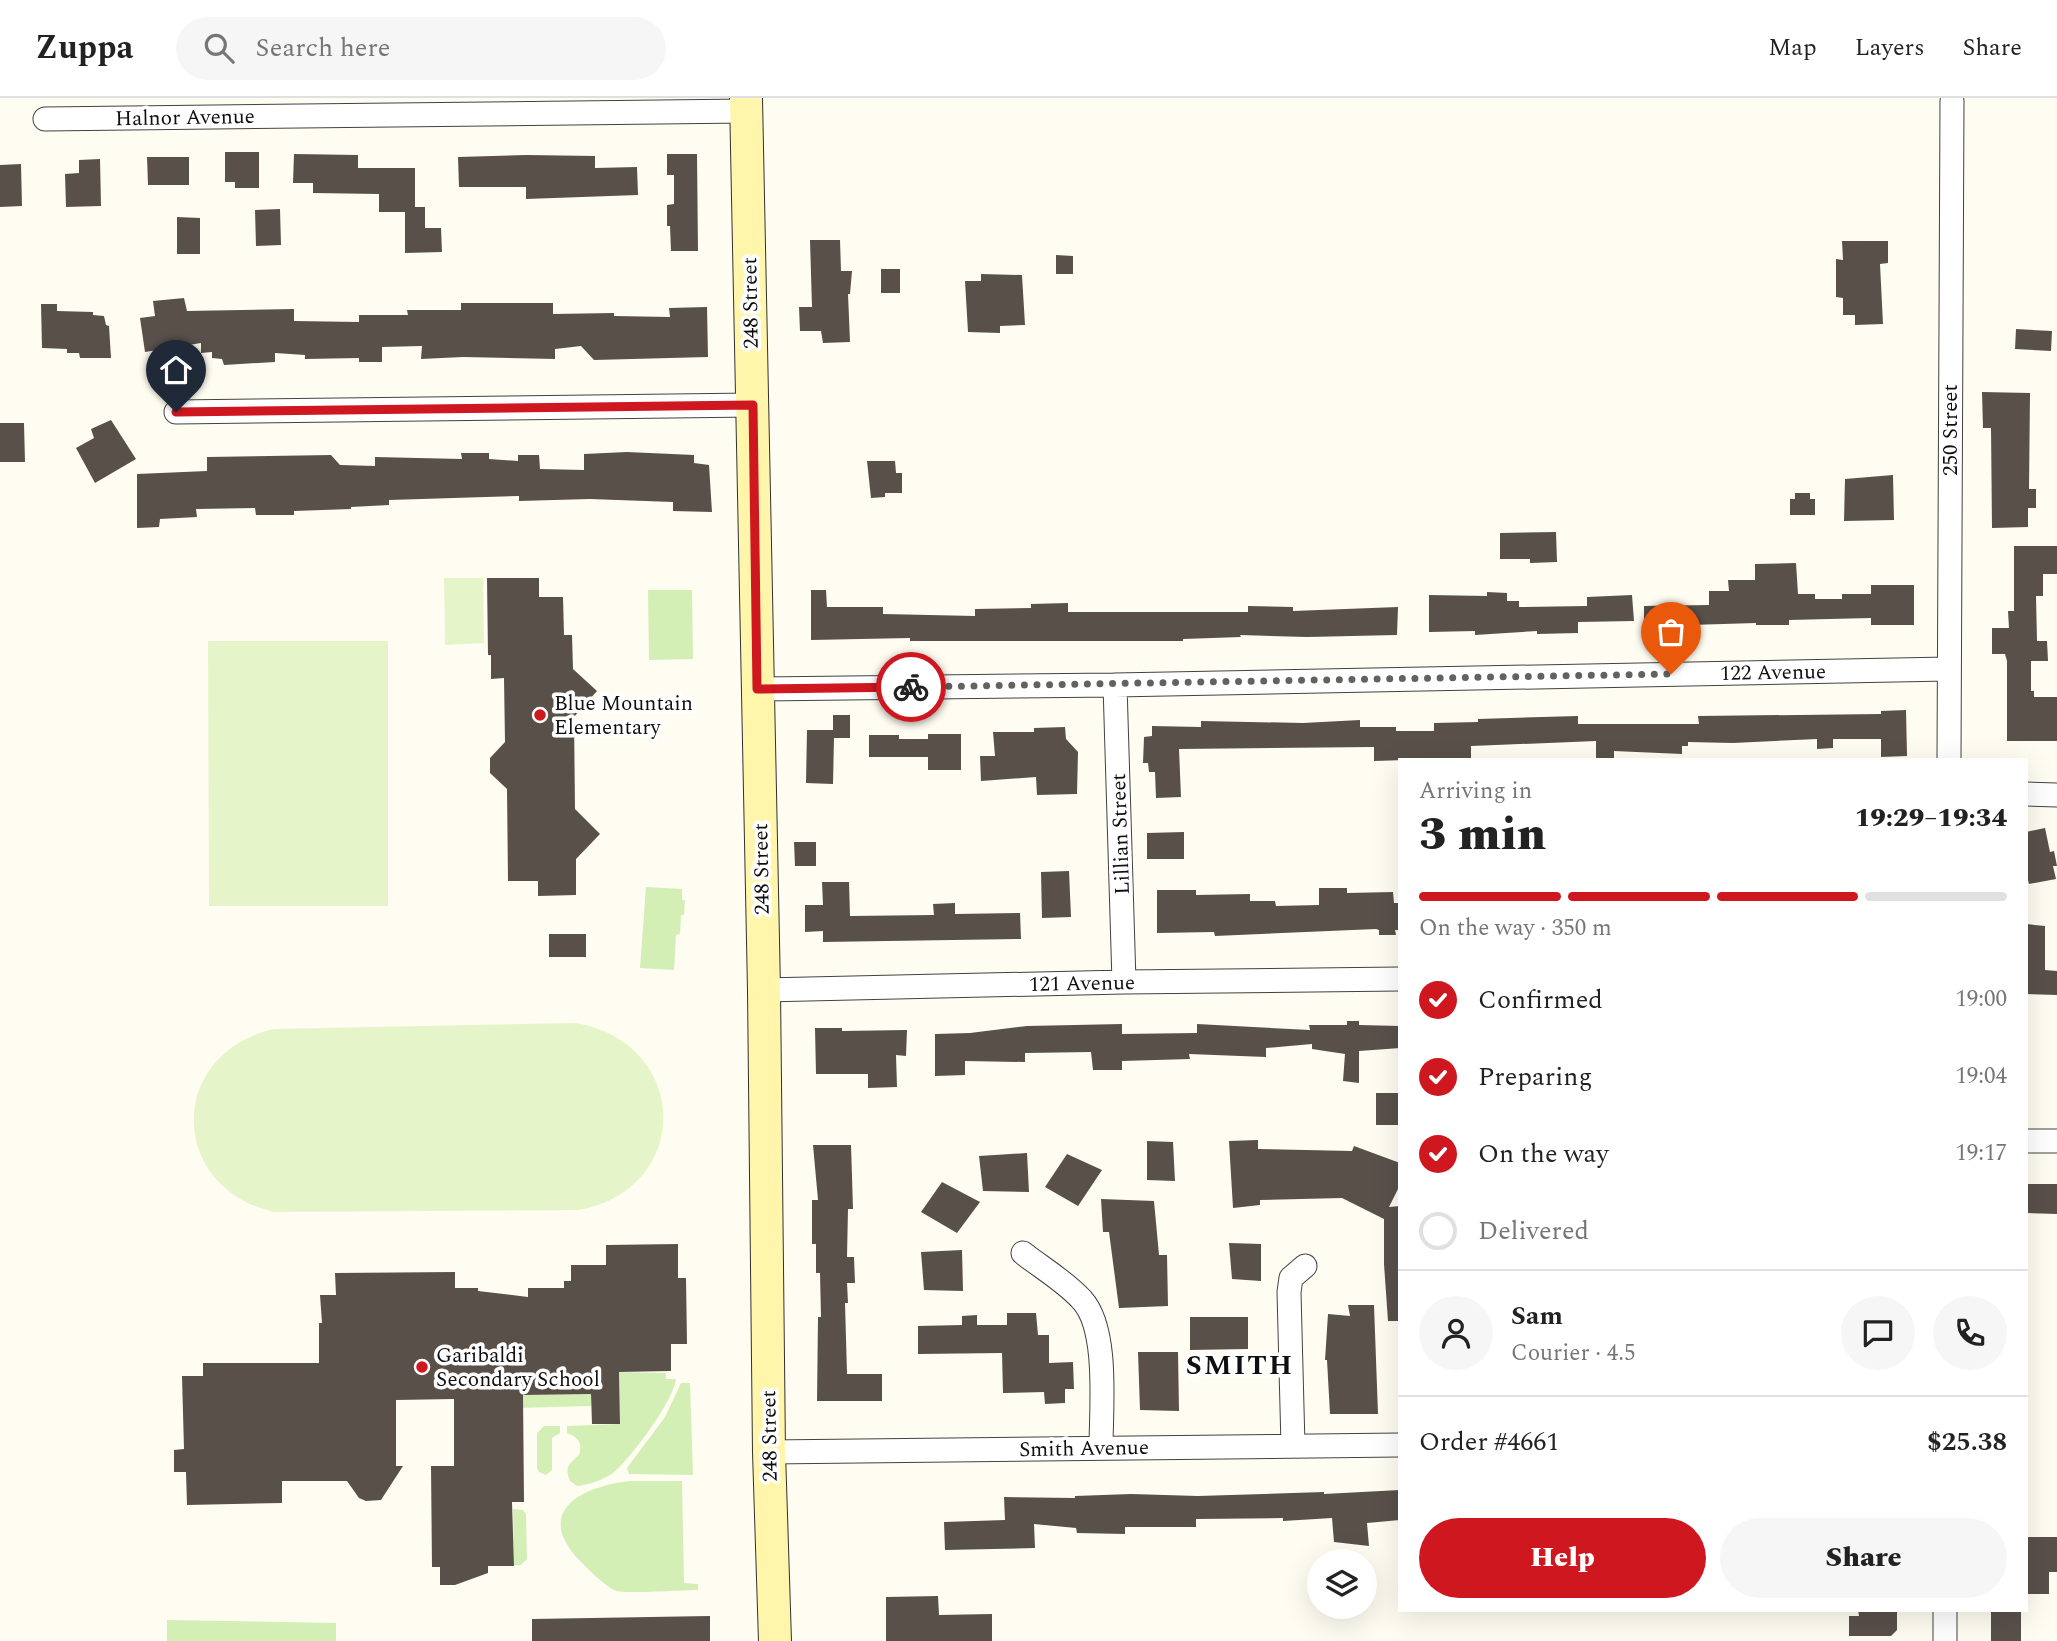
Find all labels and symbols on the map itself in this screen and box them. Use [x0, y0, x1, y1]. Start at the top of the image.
street label: Halnor Avenue [115, 101, 255, 135]
street label: 248 Street [734, 257, 768, 349]
pin [146, 340, 206, 412]
street label: 250 Street [1935, 384, 1967, 476]
pin [1641, 602, 1701, 674]
courier [876, 652, 946, 722]
street label: 122 Avenue [1720, 656, 1826, 690]
place label: Blue Mountain Elementary [554, 688, 693, 744]
marker: Blue Mountain Elementary [532, 707, 548, 723]
street label: Lillian Street [1103, 773, 1139, 895]
street label: 248 Street [745, 823, 779, 915]
street label: 121 Avenue [1029, 967, 1135, 1001]
place label: Garibaldi Secondary School [436, 1340, 600, 1396]
district label: SMITH [1186, 1344, 1294, 1387]
marker: Garibaldi Secondary School [414, 1359, 430, 1375]
street label: 248 Street [753, 1390, 787, 1482]
street label: Smith Avenue [1019, 1432, 1149, 1466]

